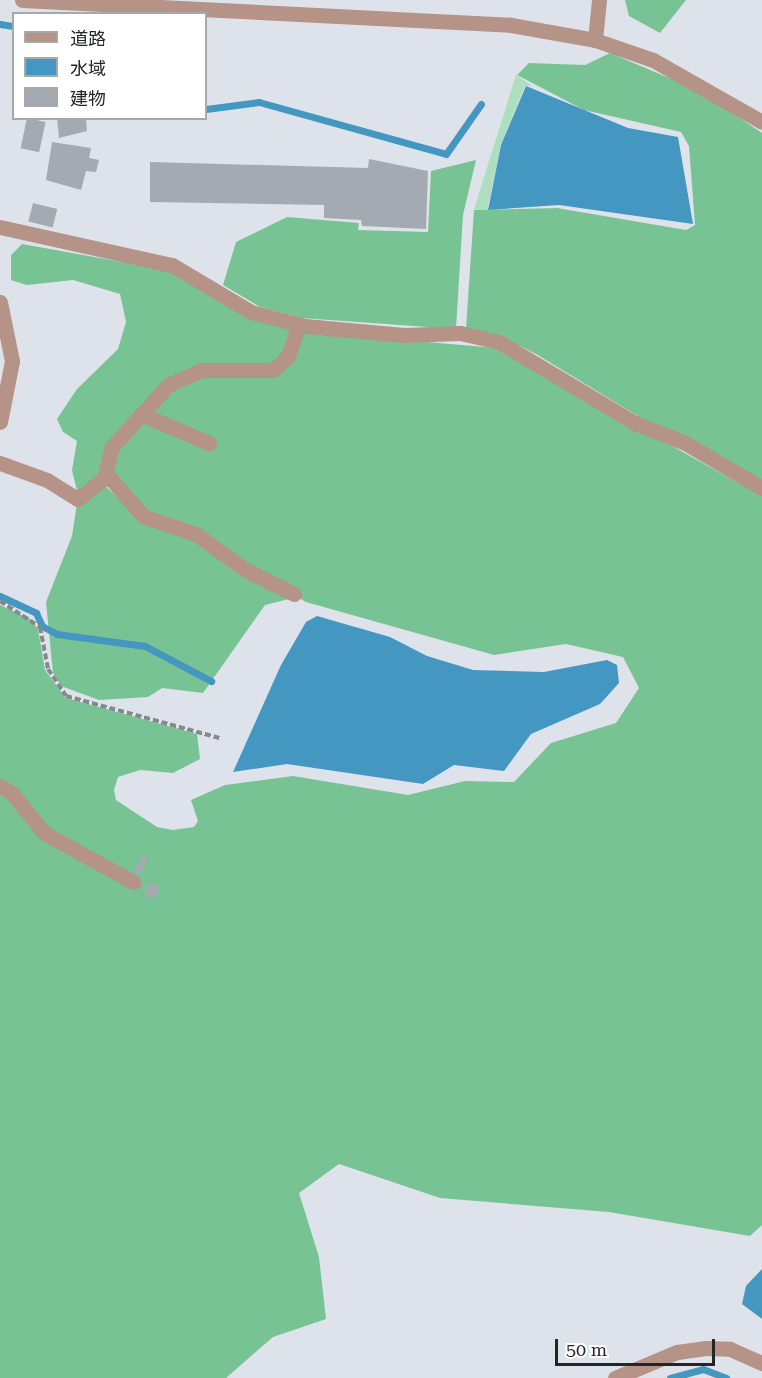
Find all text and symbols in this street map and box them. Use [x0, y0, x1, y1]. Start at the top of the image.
legend [12, 12, 207, 120]
text: 道路 [70, 28, 106, 49]
text: 水域 [70, 58, 106, 79]
text: 建物 [70, 88, 106, 109]
scale bar [558, 1327, 718, 1365]
text: 50 m [566, 1339, 607, 1360]

